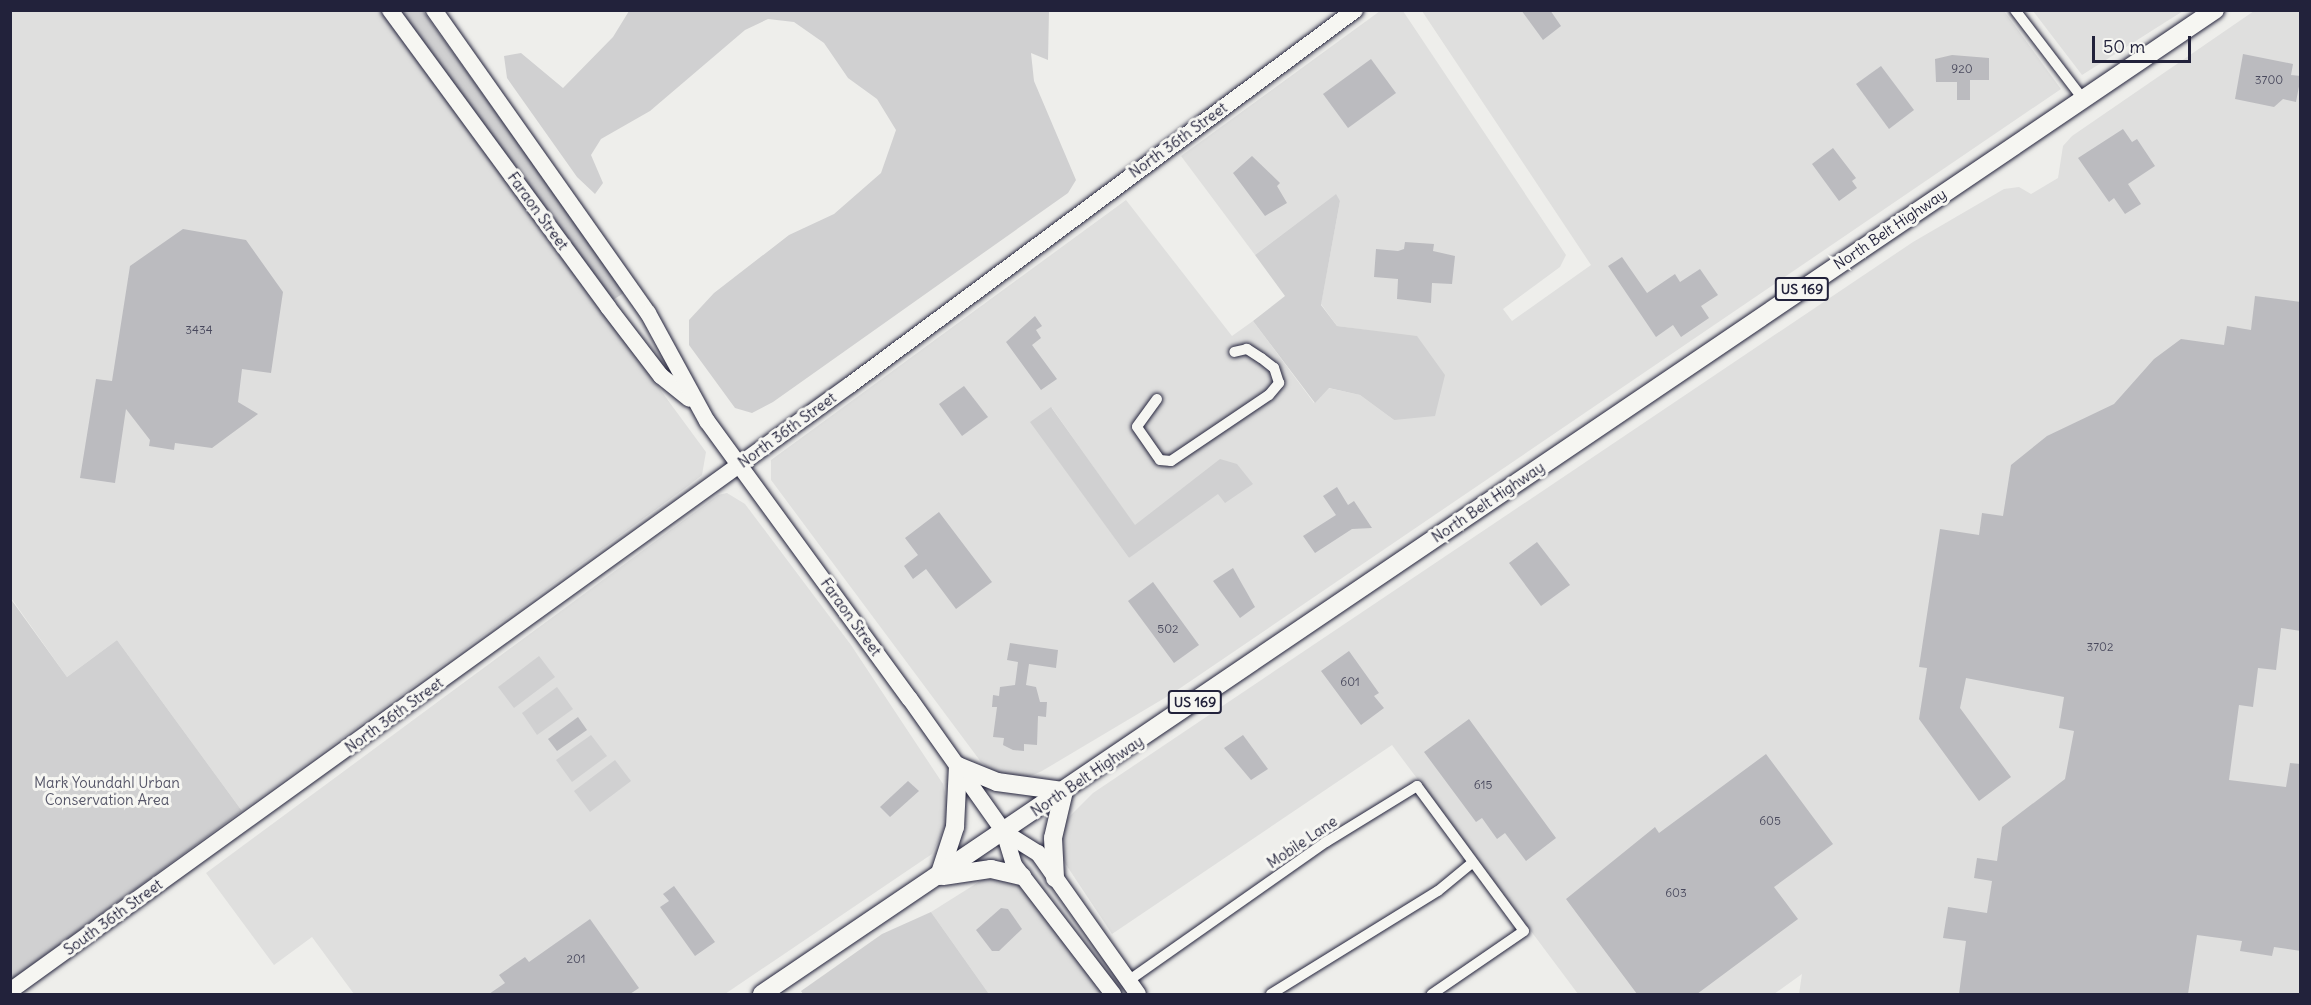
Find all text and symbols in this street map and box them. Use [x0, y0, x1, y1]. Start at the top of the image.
scale bar [2095, 24, 2194, 62]
text: 50 m [2103, 35, 2145, 58]
house number: 920 [1951, 62, 1973, 76]
house number: 3700 [2255, 73, 2283, 87]
street label: North 36th Street [1126, 98, 1230, 182]
street label: Faraon Street [504, 169, 572, 253]
street label: North Belt Highway [1830, 185, 1950, 273]
road number: US 169 [1774, 278, 1830, 300]
house number: 3434 [185, 323, 213, 337]
street label: North 36th Street [735, 388, 839, 472]
street label: North Belt Highway [1428, 458, 1548, 546]
street label: Faraon Street [817, 575, 885, 659]
house number: 502 [1157, 622, 1179, 636]
house number: 3702 [2086, 640, 2114, 654]
street label: North 36th Street [342, 673, 446, 757]
house number: 601 [1340, 675, 1360, 689]
road number: US 169 [1166, 691, 1224, 713]
street label: North Belt Highway [1027, 732, 1147, 820]
park label: Mark Youndahl Urban Conservation Area [34, 773, 180, 808]
house number: 615 [1474, 778, 1492, 792]
street label: Mobile Lane [1264, 812, 1340, 872]
house number: 605 [1759, 814, 1781, 828]
street label: South 36th Street [60, 875, 166, 959]
house number: 603 [1665, 886, 1687, 900]
house number: 201 [566, 952, 586, 966]

